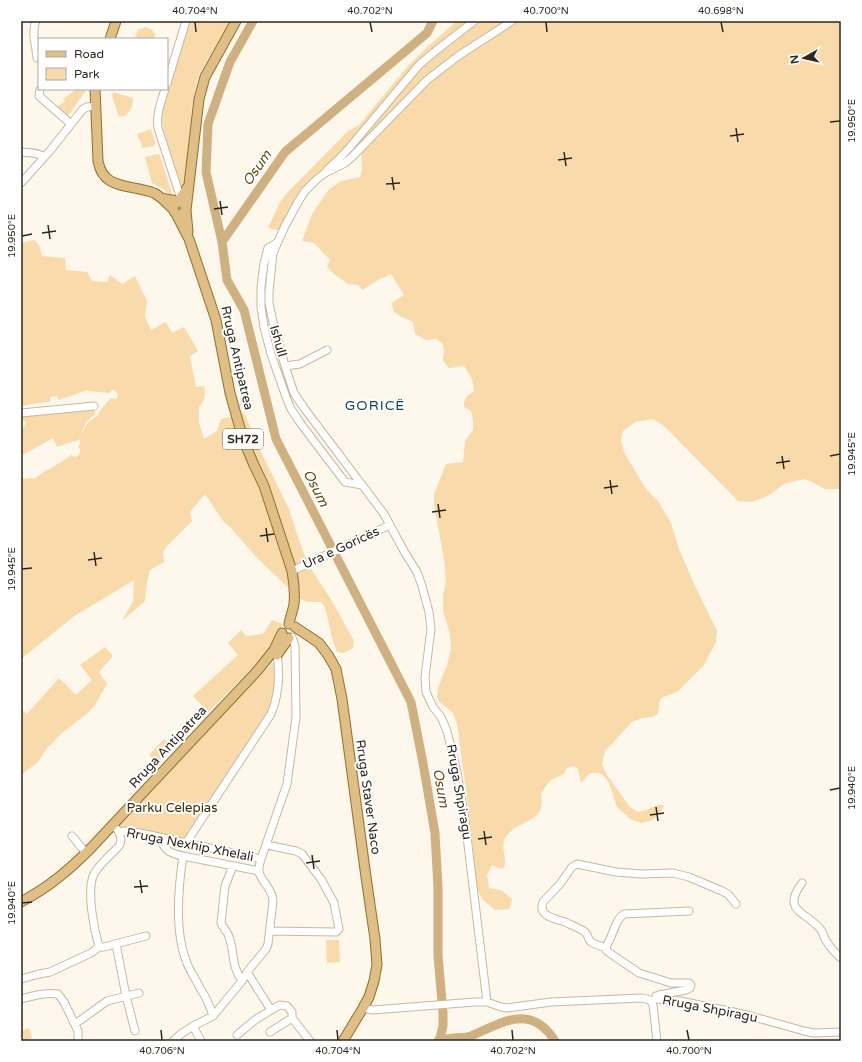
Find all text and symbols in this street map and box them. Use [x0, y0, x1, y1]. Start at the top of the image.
text: 40.704°N [172, 5, 218, 17]
text: 40.702°N [347, 5, 393, 17]
text: 40.700°N [523, 5, 569, 17]
text: 40.698°N [698, 5, 744, 17]
legend [38, 38, 168, 90]
north arrow [784, 38, 824, 78]
text: Road [74, 47, 104, 61]
text: N [788, 54, 802, 65]
text: Park [74, 67, 100, 81]
text: 19.950°E [846, 99, 858, 143]
water label: Osum [239, 146, 276, 189]
text: 19.950°E [6, 214, 18, 258]
street label: Rruga Antipatrea [217, 304, 257, 412]
street label: Ishull [266, 323, 290, 359]
district label: GORICË [345, 397, 405, 414]
road number: SH72 [223, 429, 263, 449]
text: 19.945°E [846, 432, 858, 476]
water label: Osum [299, 467, 333, 510]
street label: Ura e Goricës [300, 523, 382, 573]
text: 19.945°E [6, 547, 18, 591]
street label: Rruga Antipatrea [126, 703, 210, 791]
street label: Rruga Staver Naco [352, 738, 384, 856]
street label: Rruga Shpiragu [443, 743, 475, 841]
text: 19.940°E [846, 766, 858, 810]
water label: Osum [429, 767, 453, 810]
park label: Parku Celepias [127, 800, 217, 816]
street label: Rruga Nexhip Xhelali [125, 825, 255, 865]
text: 19.940°E [6, 881, 18, 925]
street label: Rruga Shpiragu [661, 992, 759, 1026]
text: 40.706°N [139, 1045, 185, 1057]
text: 40.704°N [315, 1045, 361, 1057]
text: 40.702°N [490, 1045, 536, 1057]
text: 40.700°N [666, 1045, 712, 1057]

